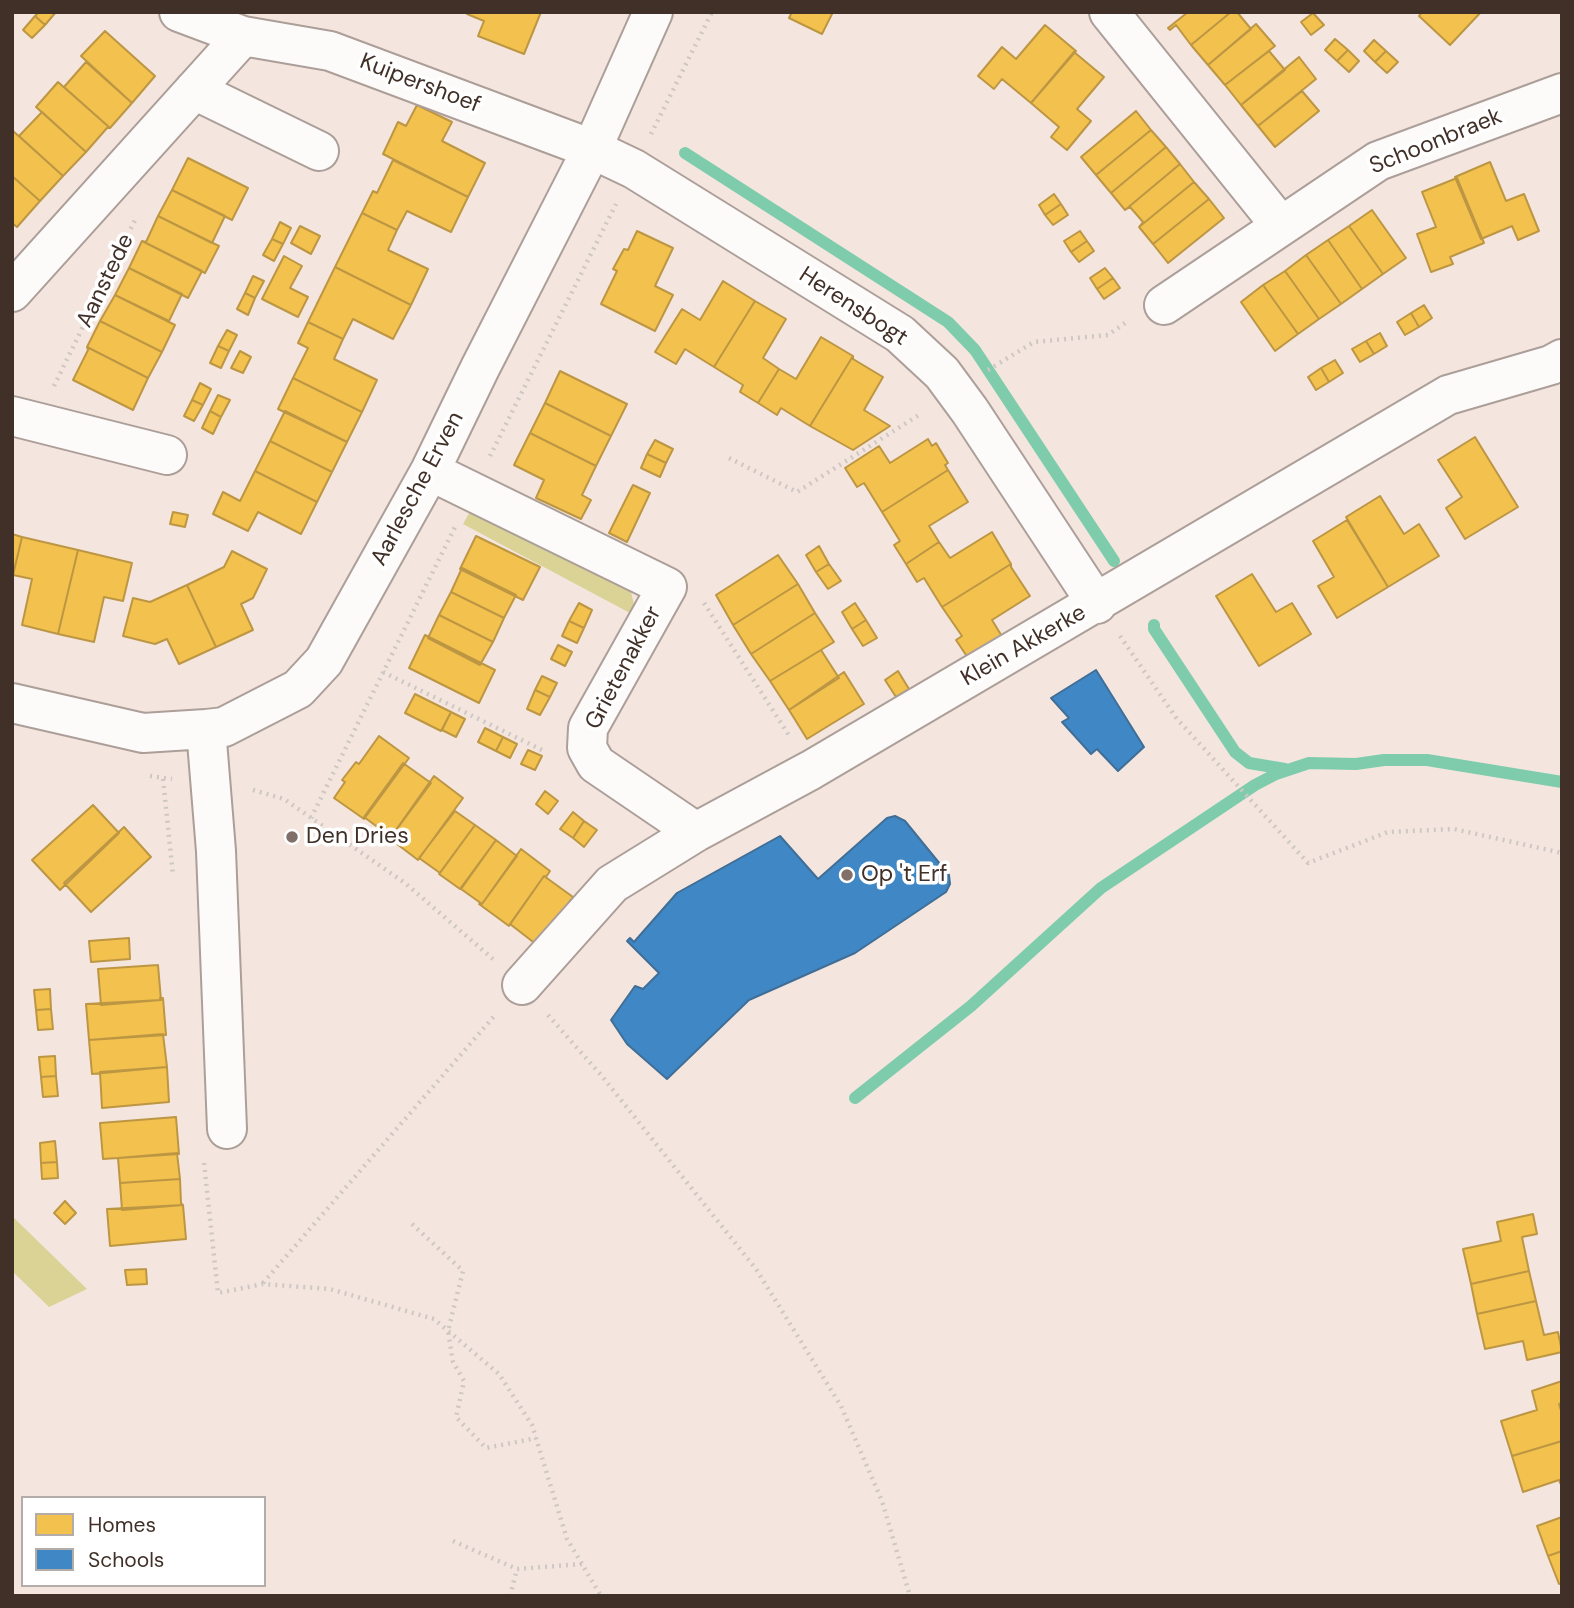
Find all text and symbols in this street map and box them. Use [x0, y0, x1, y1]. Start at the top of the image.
street label: Kuipershoef [356, 48, 484, 120]
street label: Schoonbraek [1366, 103, 1506, 181]
street label: Aanstede [72, 230, 140, 332]
street label: Herensbogt [793, 262, 913, 352]
street label: Aarlesche Erven [366, 407, 470, 571]
street label: Klein Akkerke [957, 599, 1091, 693]
street label: Grietenakker [580, 602, 668, 734]
place label: Den Dries [306, 823, 409, 851]
marker: Den Dries [284, 829, 300, 845]
place label: Op 't Erf [861, 861, 947, 889]
marker: Op 't Erf [839, 867, 855, 883]
legend [21, 1496, 266, 1587]
text: Homes [88, 1511, 156, 1539]
text: Schools [88, 1546, 164, 1574]

